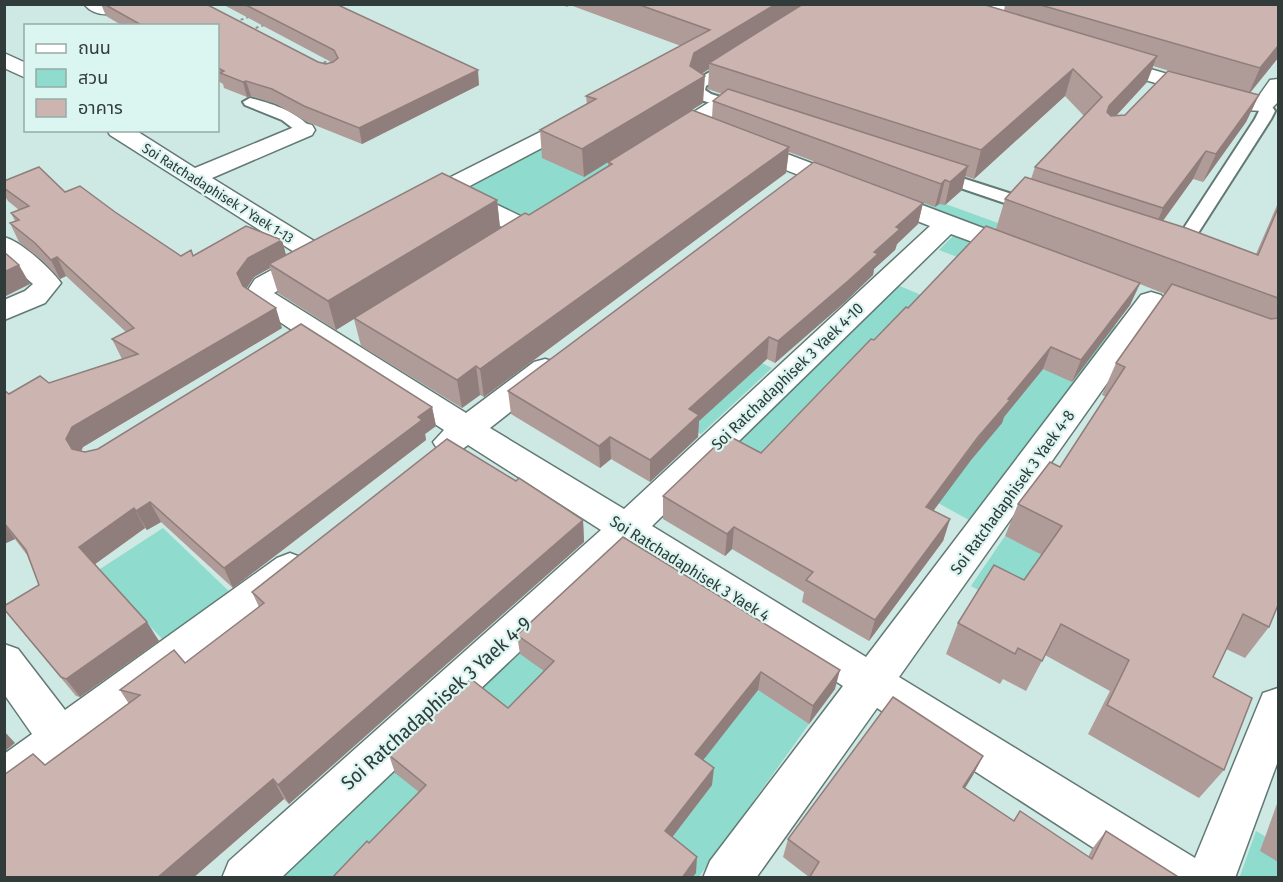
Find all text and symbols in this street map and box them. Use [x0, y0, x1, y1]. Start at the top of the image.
legend [24, 24, 219, 132]
text: ถนน [78, 37, 111, 59]
text: สวน [78, 67, 108, 89]
text: อาคาร [78, 97, 123, 119]
street label: Soi Ratchadaphisek 7 Yaek 1-13 [139, 140, 297, 247]
street label: Soi Ratchadaphisek 3 Yaek 4-10 [707, 299, 867, 454]
street label: Soi Ratchadaphisek 3 Yaek 4-8 [946, 406, 1078, 578]
street label: Soi Ratchadaphisek 3 Yaek 4 [607, 512, 773, 625]
street label: Soi Ratchadaphisek 3 Yaek 4-9 [336, 611, 536, 795]

